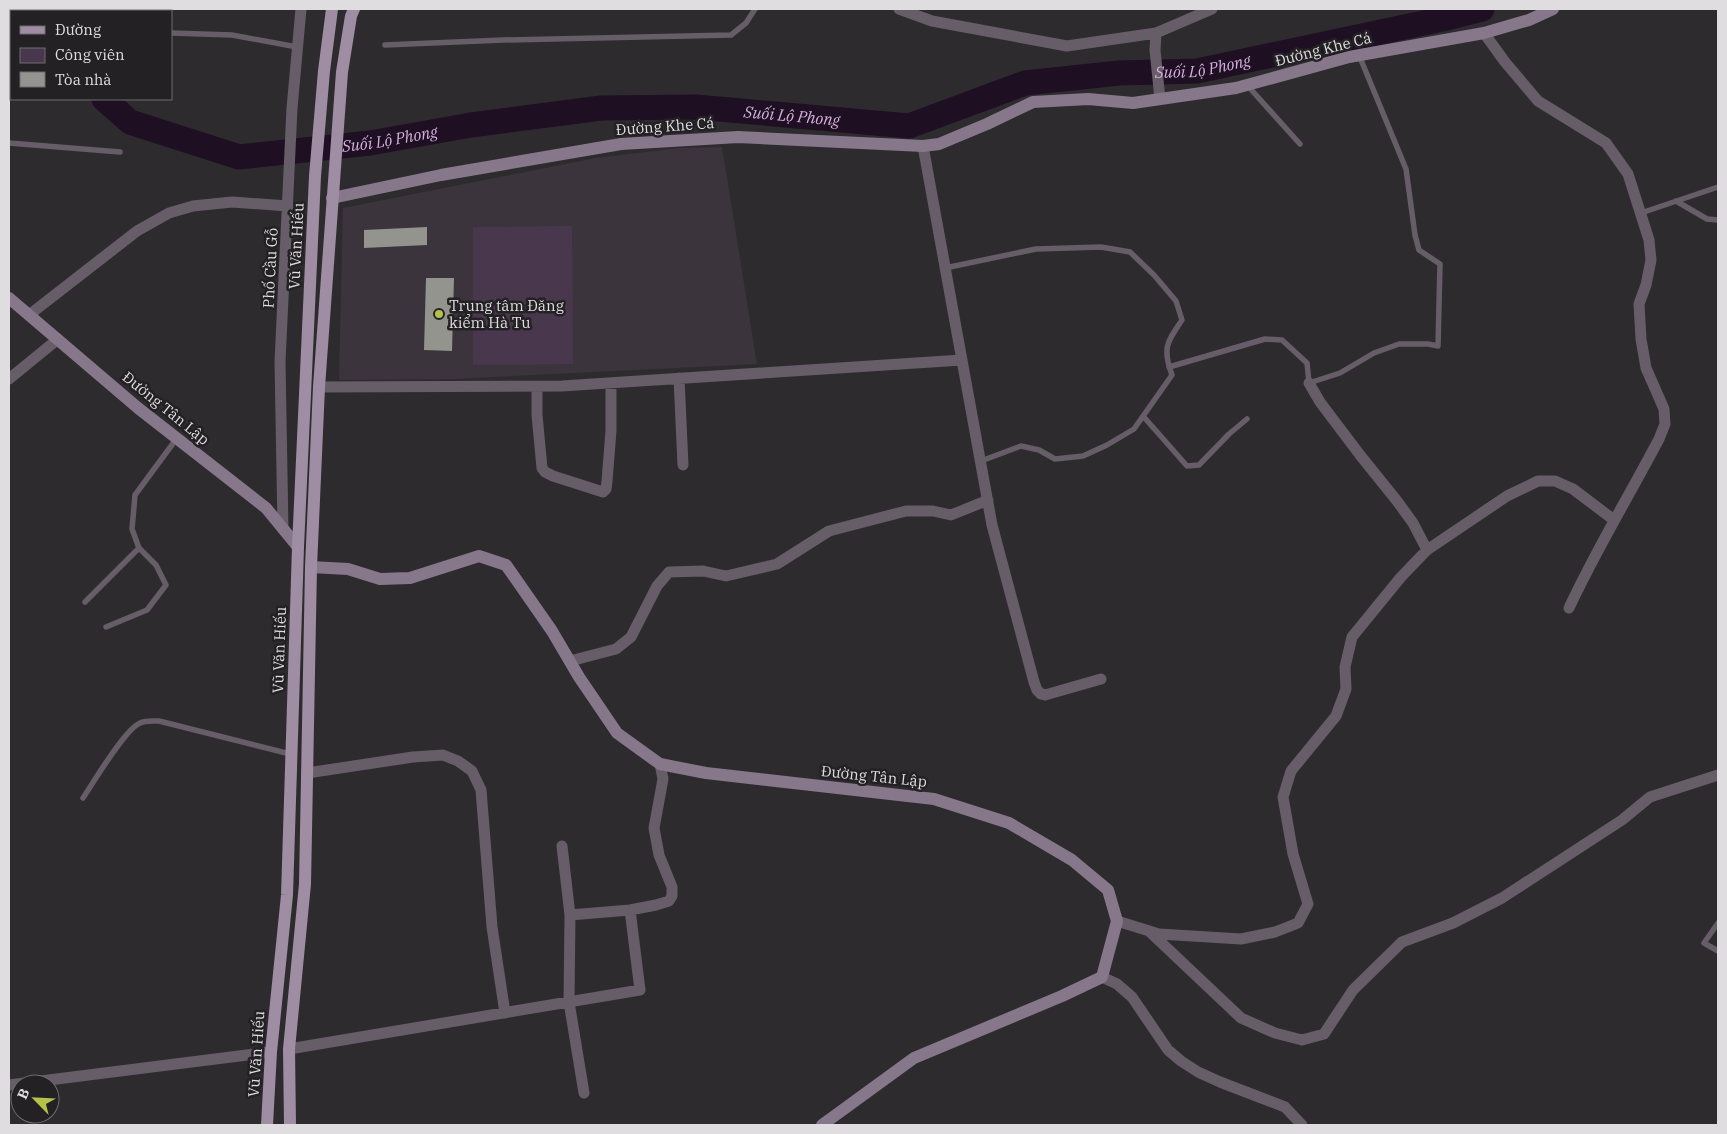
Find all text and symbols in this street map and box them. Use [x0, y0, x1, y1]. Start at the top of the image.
legend [10, 10, 172, 100]
text: Đường [55, 20, 101, 39]
street label: Đường Khe Cá [1273, 28, 1373, 70]
text: Công viên [55, 45, 125, 64]
water label: Suối Lộ Phong [1154, 50, 1253, 82]
text: Tòa nhà [55, 70, 112, 89]
water label: Suối Lộ Phong [742, 101, 841, 130]
street label: Đường Khe Cá [615, 113, 715, 139]
water label: Suối Lộ Phong [340, 121, 440, 156]
street label: Vũ Văn Hiếu [284, 202, 308, 290]
street label: Phố Cầu Gỗ [258, 227, 282, 309]
place label: Trung tâm Đăng kiểm Hà Tu [449, 296, 564, 332]
marker: Trung tâm Đăng kiểm Hà Tu [433, 308, 445, 320]
street label: Đường Tân Lập [119, 367, 213, 449]
street label: Vũ Văn Hiếu [268, 606, 290, 694]
street label: Đường Tân Lập [820, 761, 928, 791]
street label: Vũ Văn Hiếu [244, 1010, 268, 1098]
north arrow [10, 1074, 60, 1124]
text: B [13, 1085, 33, 1102]

